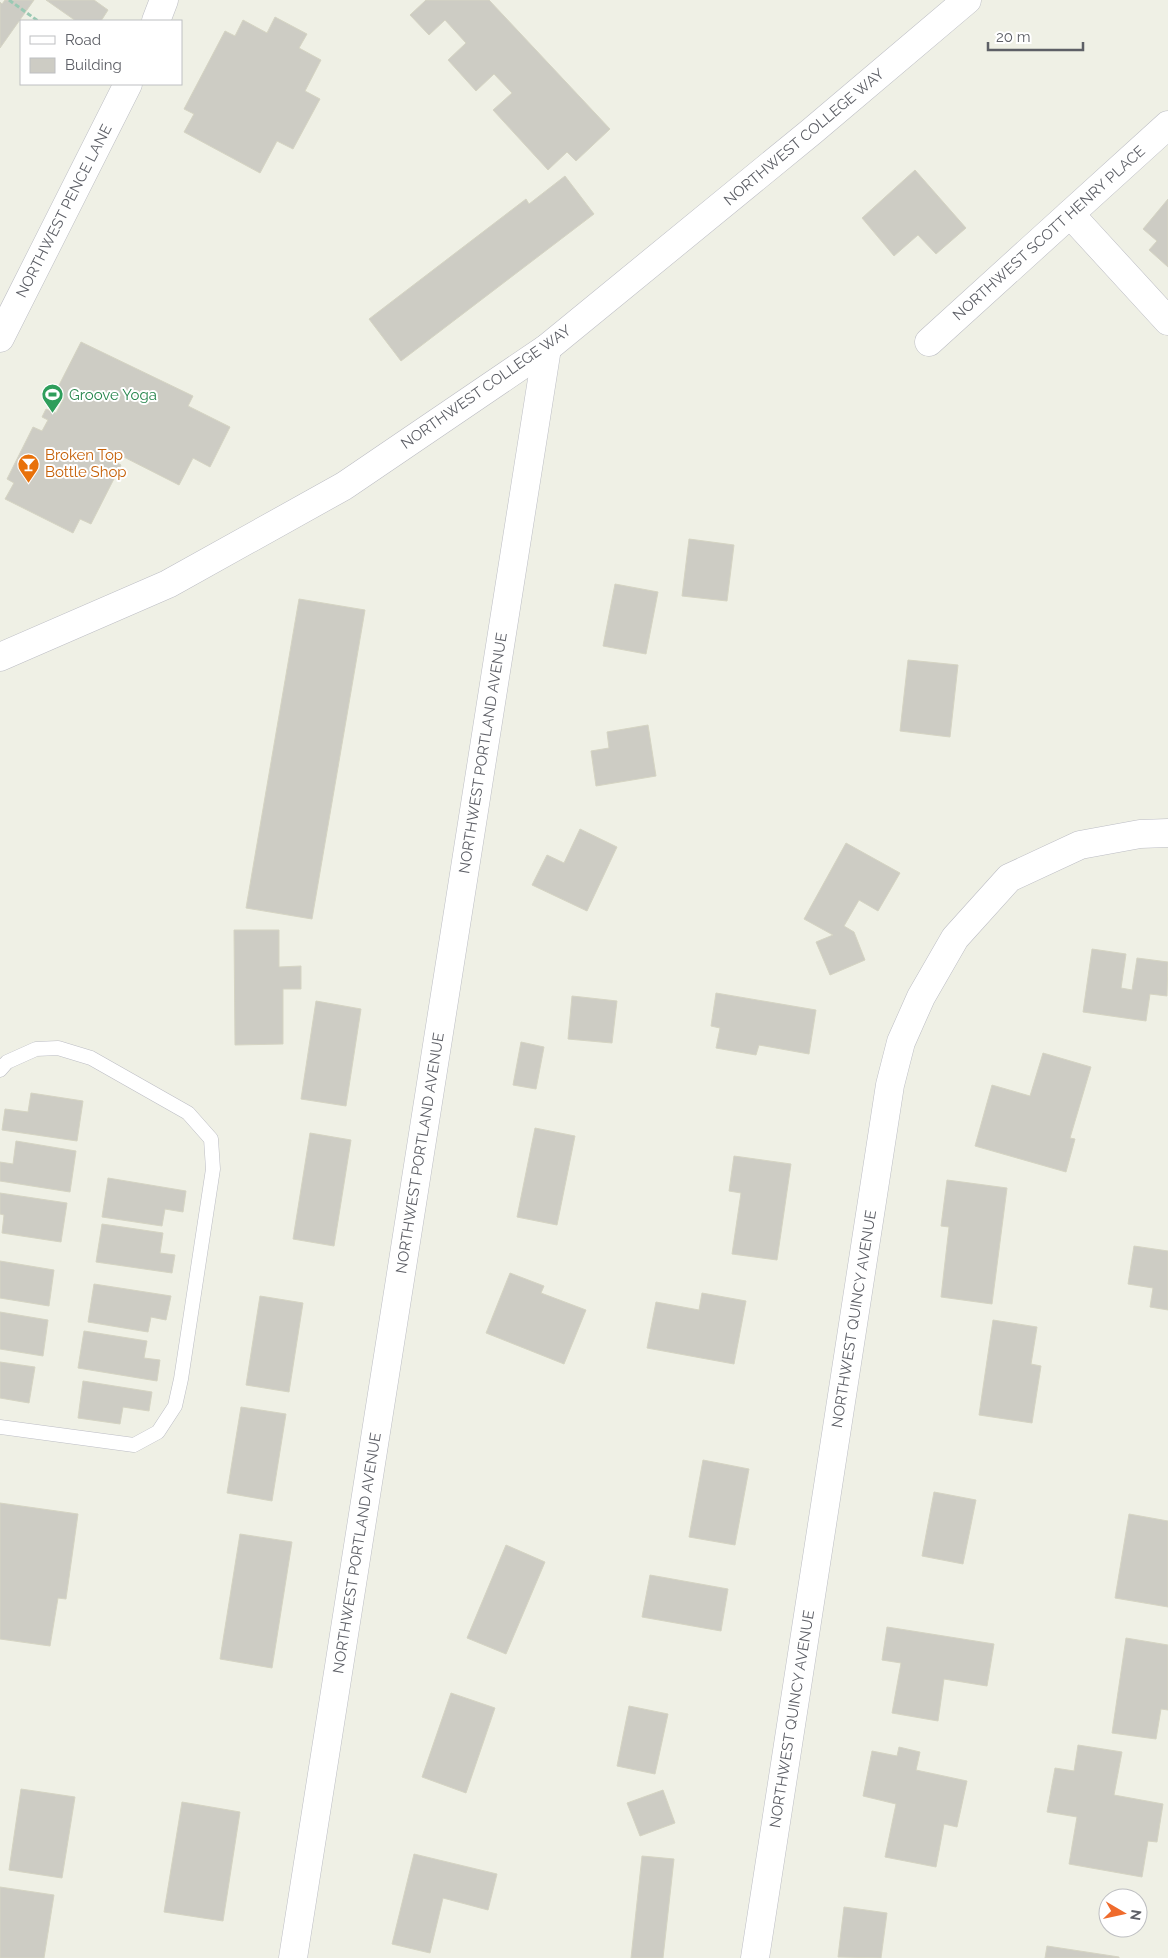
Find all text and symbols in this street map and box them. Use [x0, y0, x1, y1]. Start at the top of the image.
legend [20, 20, 182, 85]
scale bar [988, 20, 1083, 52]
text: 20 m [996, 28, 1031, 46]
text: Road [65, 31, 101, 49]
text: Building [65, 56, 122, 74]
street label: NORTHWEST COLLEGE WAY [720, 65, 888, 209]
street label: NORTHWEST PENCE LANE [12, 121, 116, 301]
street label: NORTHWEST SCOTT HENRY PLACE [949, 142, 1149, 324]
street label: NORTHWEST COLLEGE WAY [397, 321, 575, 453]
sports icon: Groove Yoga [41, 383, 65, 414]
place label: Groove Yoga [69, 386, 157, 404]
place label: Broken Top Bottle Shop [45, 446, 127, 481]
bar icon: Broken Top Bottle Shop [17, 452, 41, 483]
street label: NORTHWEST PORTLAND AVENUE [455, 631, 511, 875]
street label: NORTHWEST PORTLAND AVENUE [392, 1031, 448, 1275]
street label: NORTHWEST QUINCY AVENUE [828, 1209, 880, 1429]
street label: NORTHWEST PORTLAND AVENUE [329, 1431, 385, 1675]
street label: NORTHWEST QUINCY AVENUE [766, 1609, 818, 1829]
north arrow [1098, 1888, 1148, 1938]
text: N [1127, 1909, 1145, 1922]

